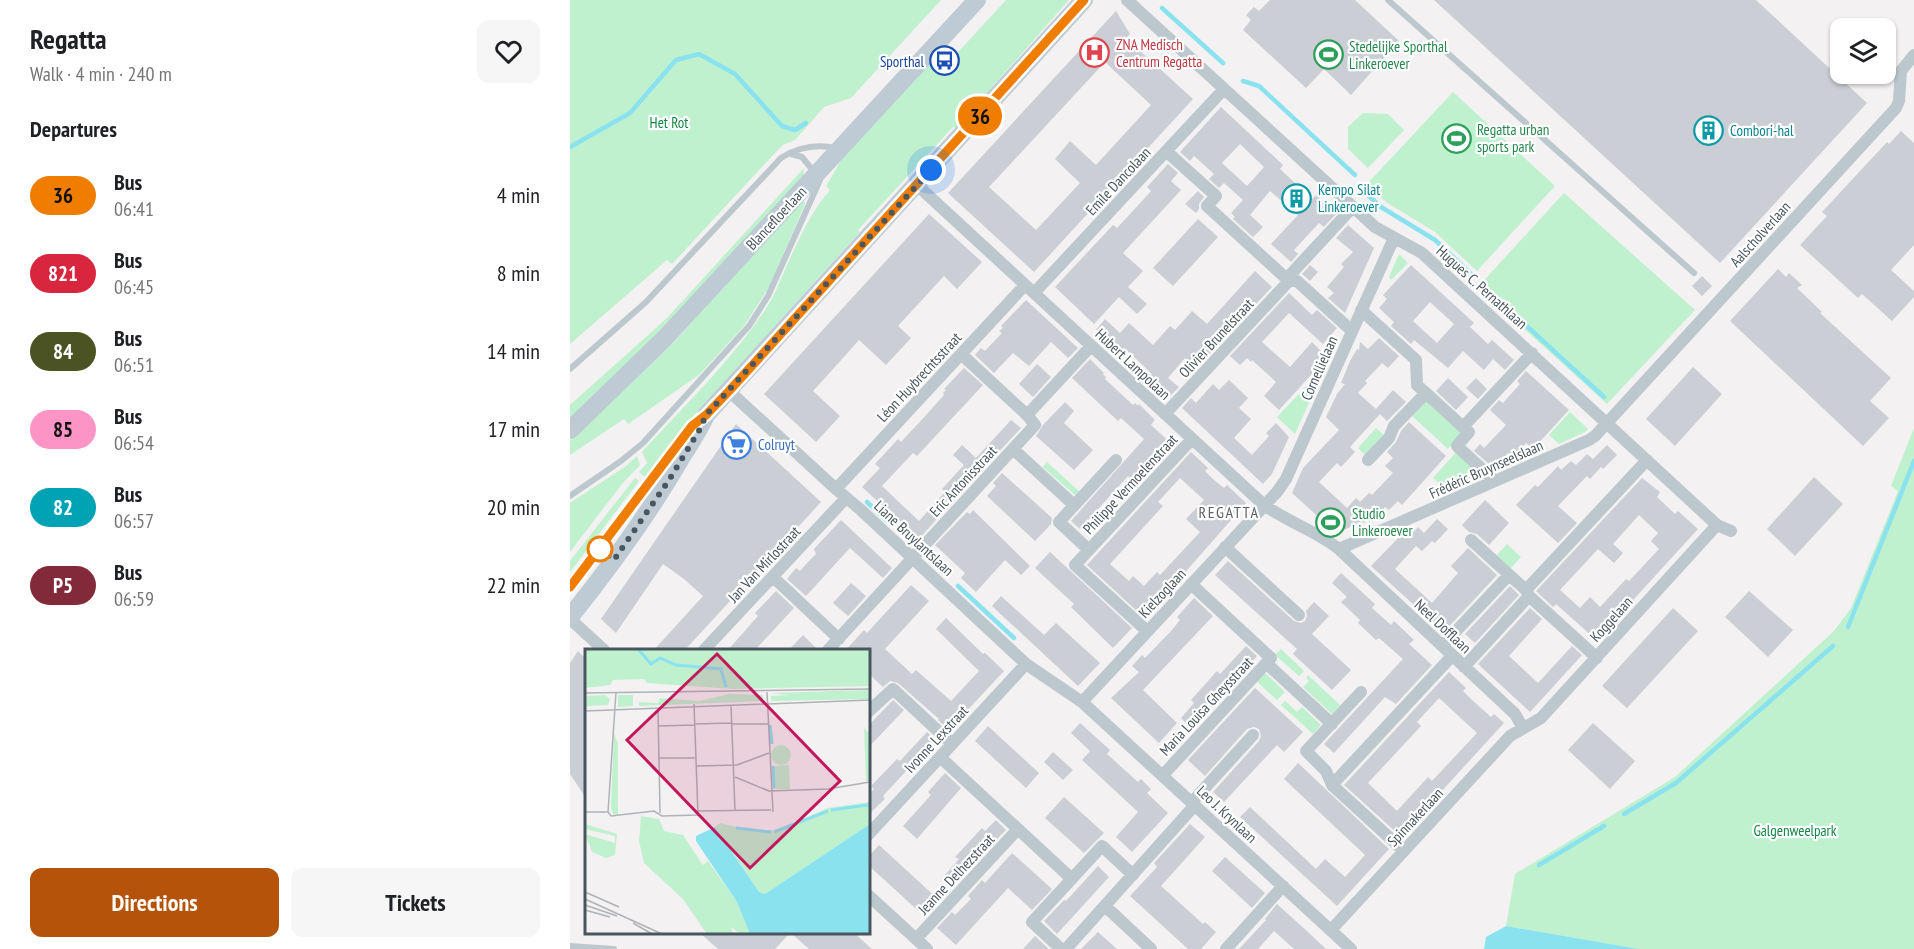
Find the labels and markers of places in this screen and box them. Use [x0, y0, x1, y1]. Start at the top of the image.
place label: ZNA Medisch Centrum Regatta [1116, 35, 1202, 71]
hospital icon: ZNA Medisch Centrum Regatta [1079, 37, 1111, 69]
place label: Stedelijke Sporthal Linkeroever [1349, 37, 1448, 73]
sports icon: Stedelijke Sporthal Linkeroever [1312, 39, 1344, 71]
bus stop icon: Sporthal [929, 45, 961, 77]
place label: Sporthal [880, 52, 924, 71]
building icon: Combori-hal [1693, 114, 1725, 146]
place label: Regatta urban sports park [1477, 120, 1549, 156]
place label: Combori-hal [1730, 121, 1794, 140]
sports icon: Regatta urban sports park [1440, 122, 1472, 154]
place label: Kempo Silat Linkeroever [1318, 180, 1380, 216]
building icon: Kempo Silat Linkeroever [1281, 182, 1313, 214]
supermarket icon: Colruyt [721, 428, 753, 460]
place label: Colruyt [758, 435, 795, 454]
place label: Studio Linkeroever [1352, 504, 1413, 540]
sports icon: Studio Linkeroever [1315, 506, 1347, 538]
unlabelled marker [587, 536, 613, 562]

